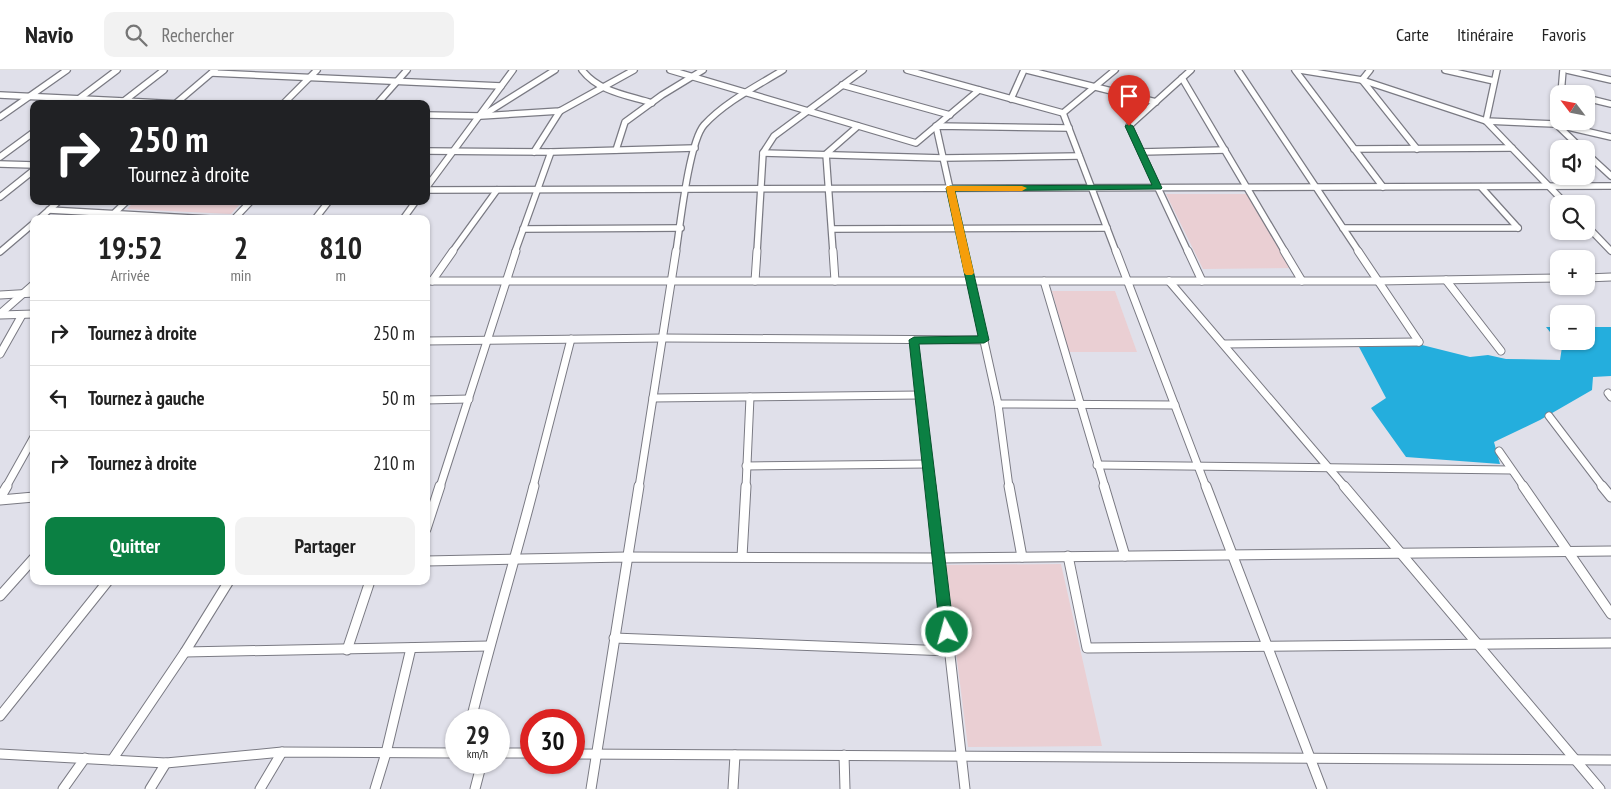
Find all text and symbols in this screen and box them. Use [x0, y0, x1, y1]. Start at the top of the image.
search box [104, 12, 454, 57]
text: Navio [25, 19, 74, 50]
icon: search [122, 21, 150, 49]
text: Rechercher [162, 23, 234, 47]
text: Carte [1396, 23, 1429, 46]
text: Itinéraire [1457, 23, 1514, 46]
text: Favoris [1542, 23, 1586, 46]
pin [1108, 75, 1150, 126]
icon: arrive [1115, 82, 1143, 110]
north arrow [1550, 85, 1595, 130]
map controls [1550, 85, 1595, 350]
text: 250 m [128, 116, 209, 162]
icon: right [45, 120, 110, 185]
button: sound [1550, 140, 1595, 185]
text: Tournez à droite [128, 160, 250, 188]
button: search [1550, 195, 1595, 240]
text: 19:52 [98, 228, 163, 267]
text: 2 [234, 228, 248, 267]
text: 810 [319, 228, 362, 267]
button: + [1550, 250, 1595, 295]
text: Arrivée [111, 265, 150, 285]
text: min [230, 265, 251, 285]
text: m [335, 265, 346, 285]
button: − [1550, 305, 1595, 350]
icon: right [45, 319, 73, 347]
text: Tournez à droite [88, 321, 197, 345]
text: 250 m [373, 321, 415, 345]
icon: left [45, 384, 73, 412]
text: Tournez à gauche [88, 386, 205, 410]
text: 50 m [382, 386, 415, 410]
icon: right [45, 449, 73, 477]
text: Tournez à droite [88, 451, 197, 475]
text: 210 m [373, 451, 415, 475]
button: Quitter [45, 517, 225, 575]
button: Partager [235, 517, 415, 575]
position arrow [920, 605, 972, 657]
speed limit sign: 30 [520, 709, 585, 774]
text: 29 [466, 719, 489, 751]
text: km/h [467, 746, 488, 761]

